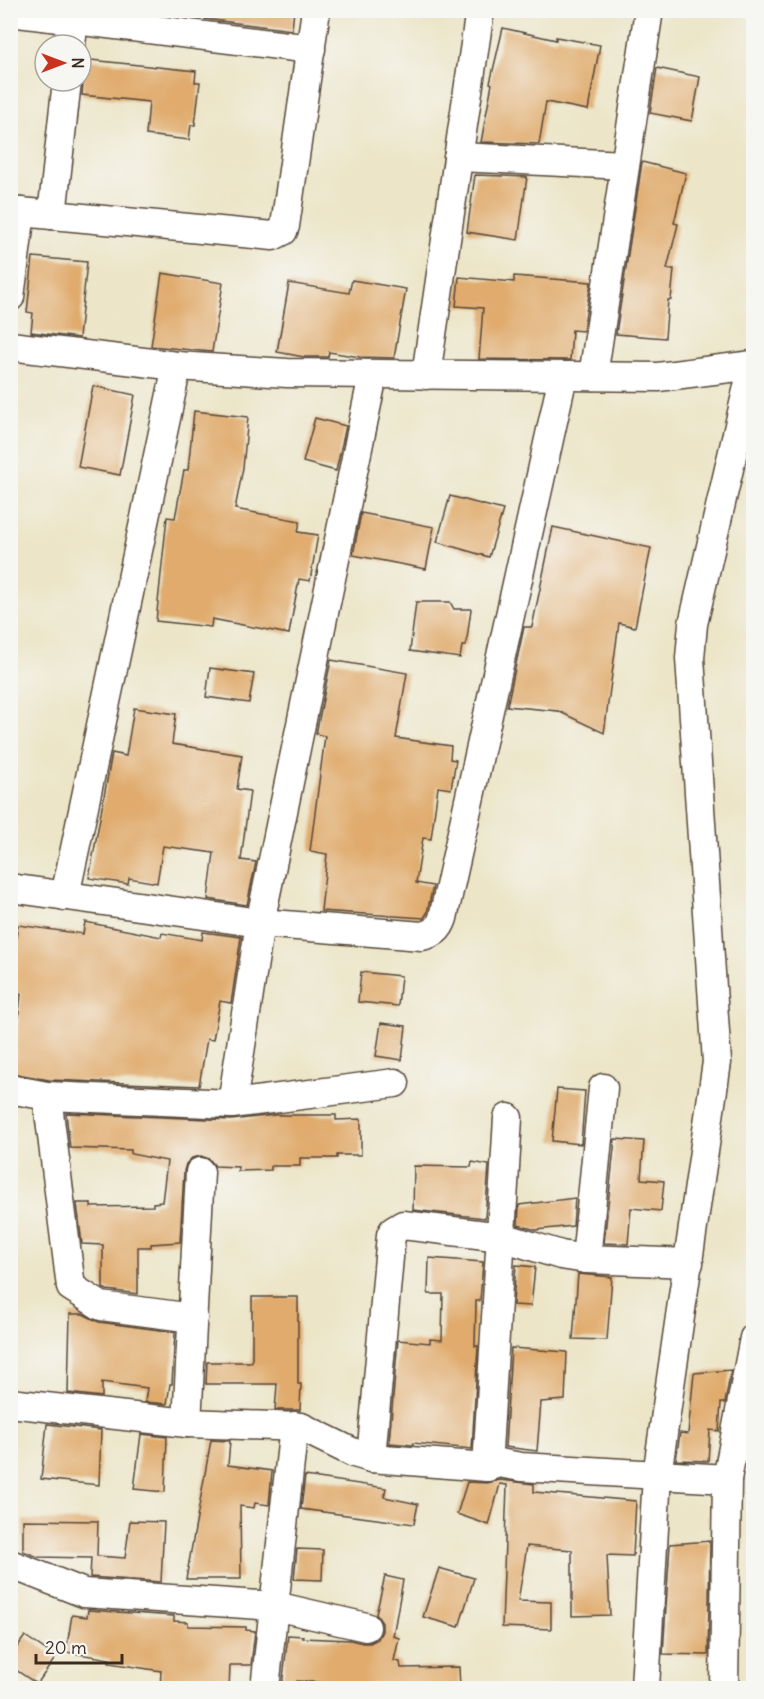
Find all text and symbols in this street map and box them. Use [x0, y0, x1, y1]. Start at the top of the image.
north arrow [33, 33, 93, 93]
text: N [68, 57, 88, 69]
scale bar [36, 1627, 122, 1665]
text: 20 m [45, 1636, 87, 1659]

